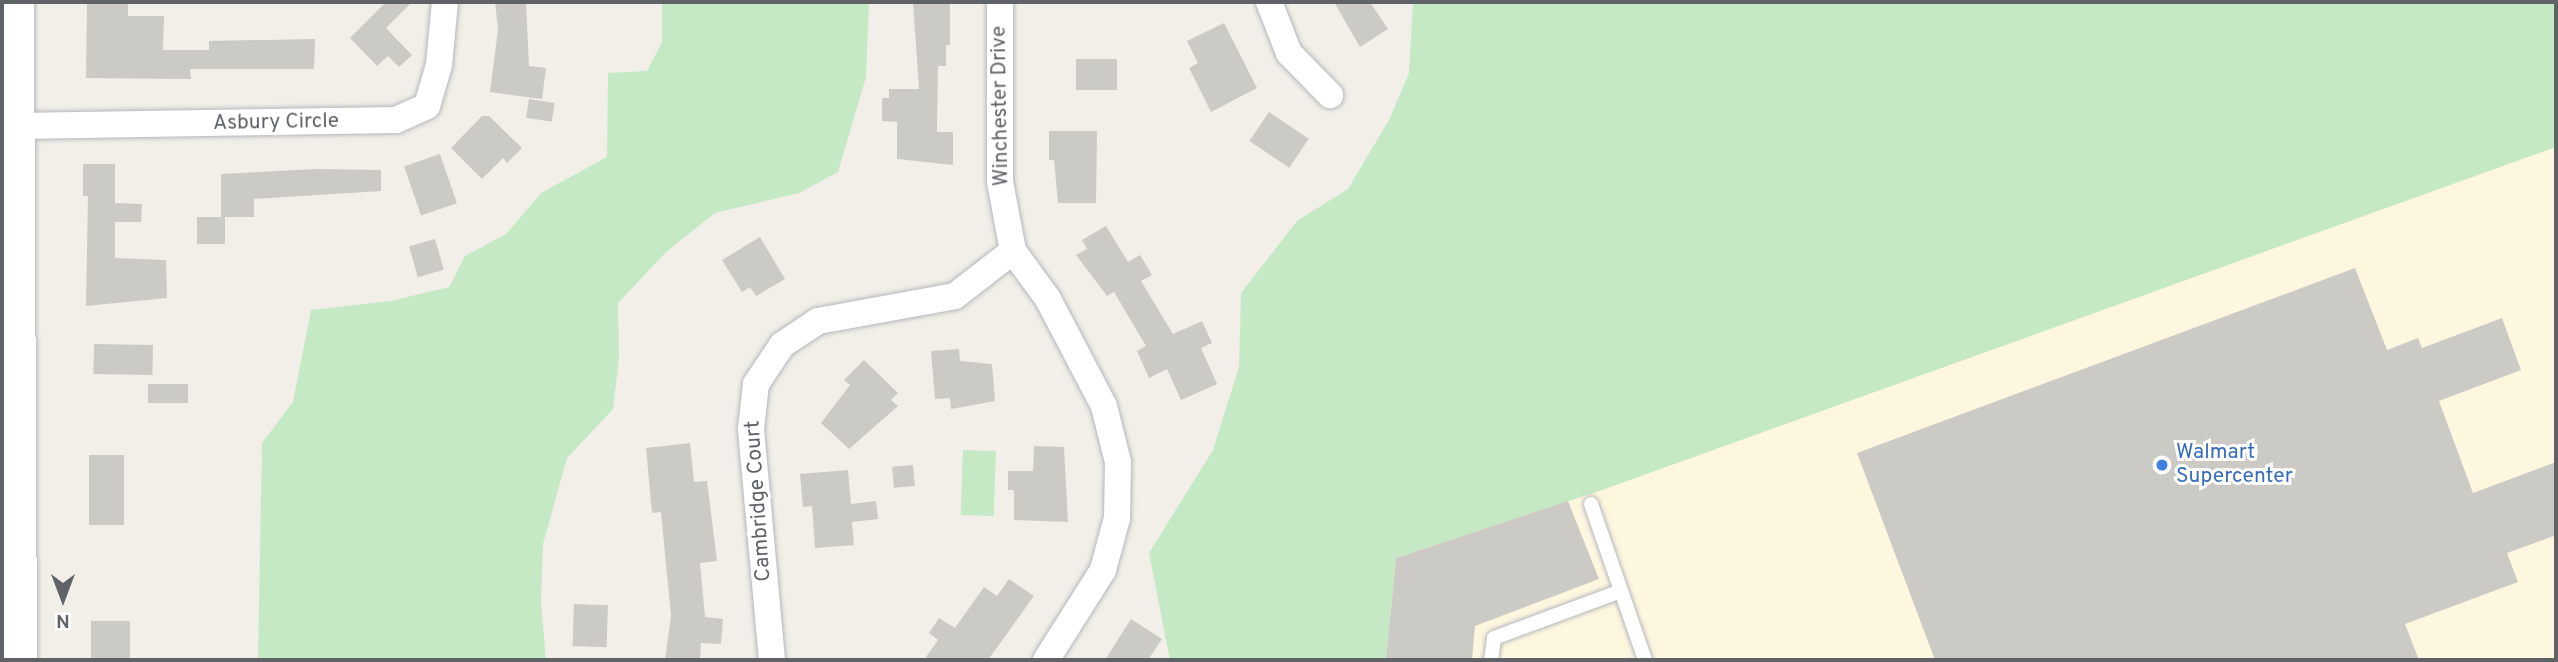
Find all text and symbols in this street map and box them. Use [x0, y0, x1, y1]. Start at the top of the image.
street label: Winchester Drive [987, 26, 1015, 186]
street label: Asbury Circle [213, 109, 339, 137]
street label: Cambridge Court [741, 420, 777, 582]
place label: Walmart Supercenter [2176, 440, 2293, 490]
marker: Walmart Supercenter [2154, 457, 2170, 473]
north arrow [28, 564, 98, 634]
text: N [56, 608, 70, 632]

